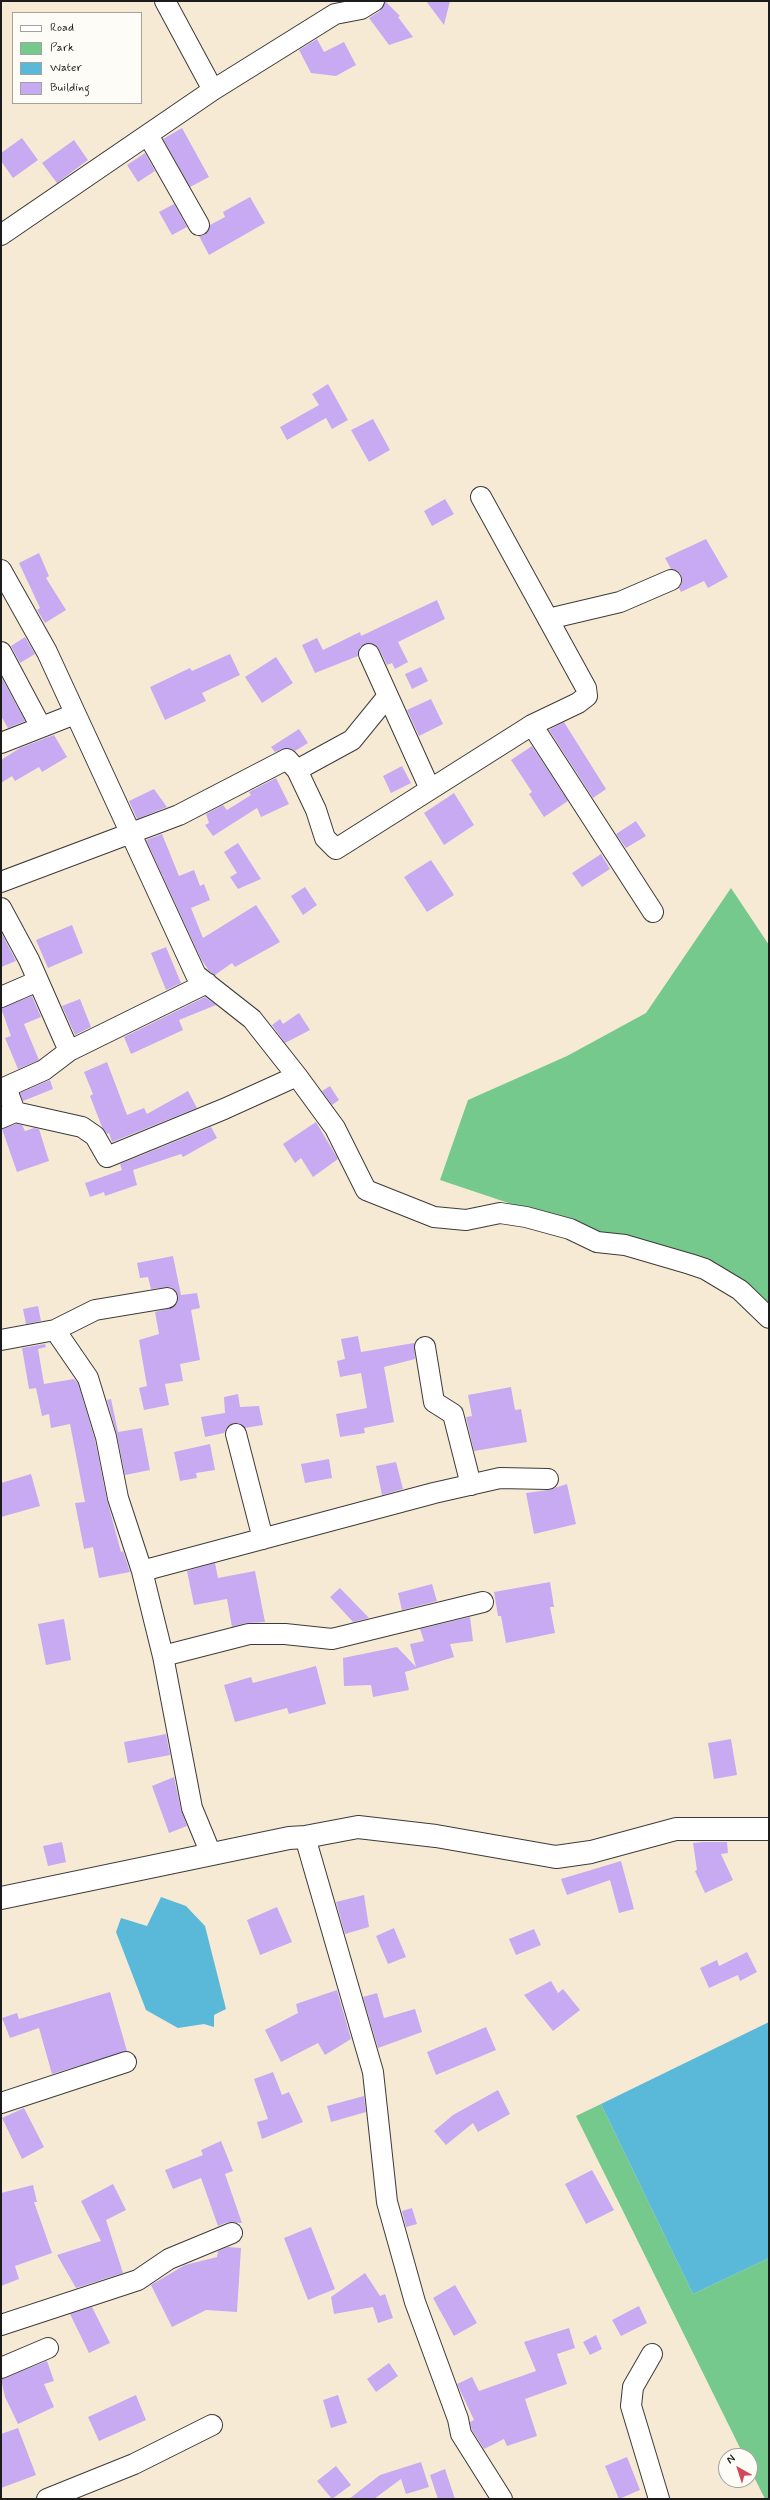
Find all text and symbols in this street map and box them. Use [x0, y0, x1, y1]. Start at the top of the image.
legend [12, 12, 142, 104]
text: Road [50, 20, 74, 36]
text: Park [50, 40, 74, 56]
text: Water [50, 60, 82, 76]
text: Building [50, 80, 90, 96]
north arrow [718, 2448, 758, 2488]
text: N [724, 2452, 738, 2467]

